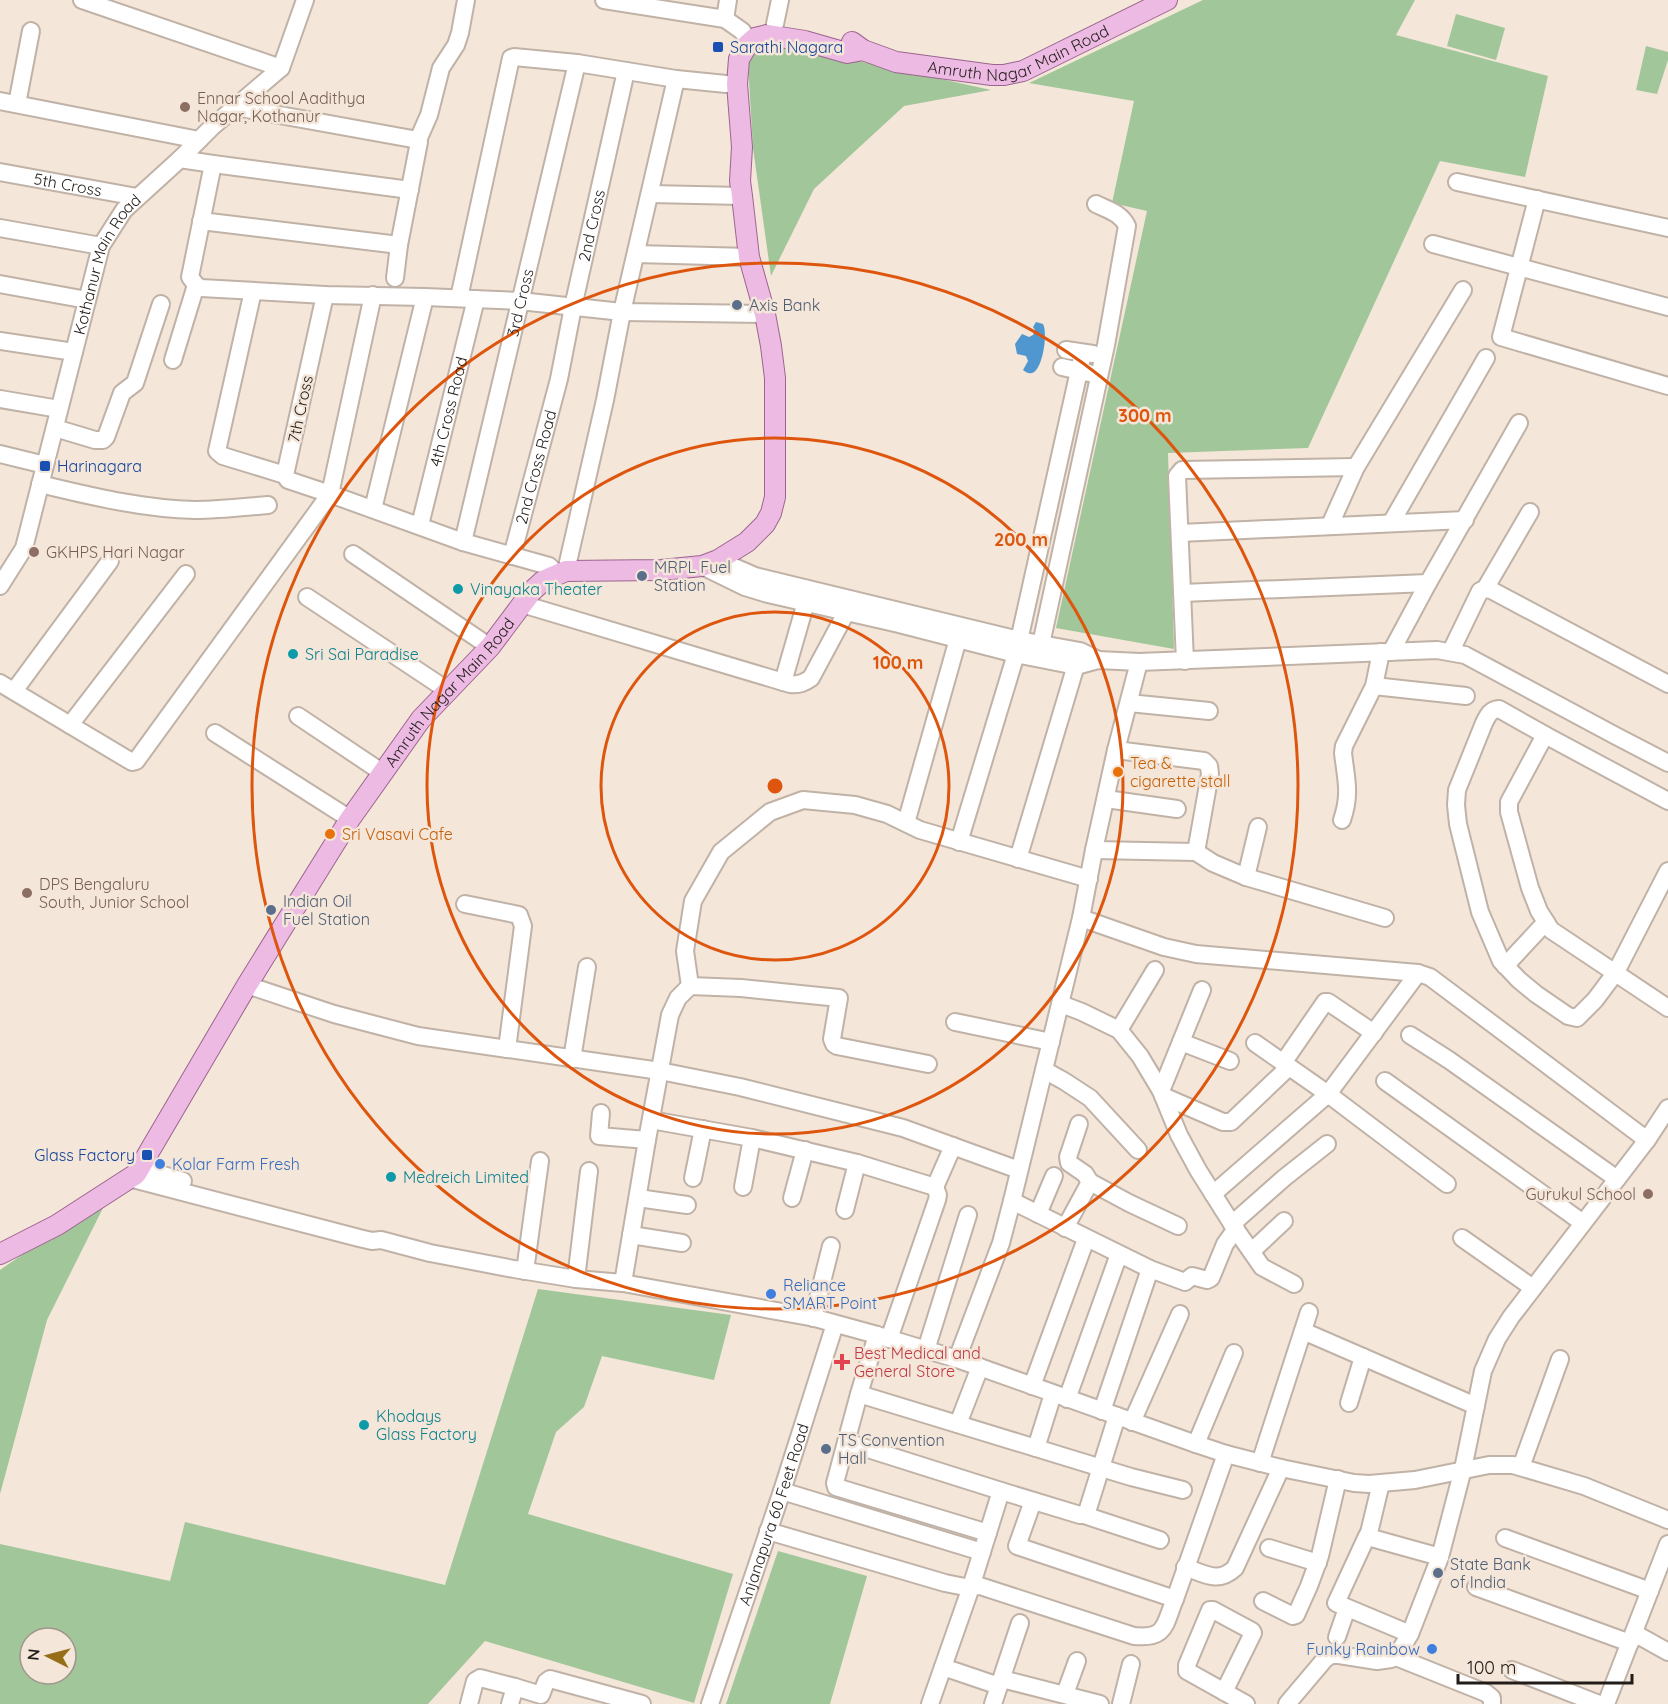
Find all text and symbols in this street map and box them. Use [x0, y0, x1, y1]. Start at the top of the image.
street label: Amruth Nagar Main Road [926, 20, 1112, 85]
place label: Sarathi Nagara [730, 37, 843, 57]
marker: Sarathi Nagara [711, 40, 725, 54]
place label: Ennar School Aadithya Nagar, Kothanur [197, 88, 365, 126]
marker: Ennar School Aadithya Nagar, Kothanur [178, 100, 192, 114]
street label: 5th Cross [32, 168, 103, 200]
street label: 2nd Cross [574, 188, 609, 263]
street label: Kothanur Main Road [69, 190, 145, 337]
street label: 3rd Cross [502, 267, 538, 339]
place label: Axis Bank [749, 295, 820, 315]
marker: Axis Bank [730, 298, 744, 312]
street label: 4th Cross Road [425, 354, 471, 468]
street label: 7th Cross [283, 374, 317, 444]
text: 300 m [1118, 404, 1172, 427]
street label: 2nd Cross Road [511, 408, 560, 526]
place label: Harinagara [57, 456, 142, 476]
marker: Harinagara [38, 459, 52, 473]
text: 200 m [994, 528, 1048, 551]
place label: GKHPS Hari Nagar [46, 542, 185, 562]
marker: GKHPS Hari Nagar [27, 545, 41, 559]
place label: MRPL Fuel Station [654, 557, 731, 595]
marker: MRPL Fuel Station [635, 569, 649, 583]
place label: Vinayaka Theater [470, 579, 602, 599]
marker: Vinayaka Theater [451, 582, 465, 596]
street label: Amruth Nagar Main Road [380, 614, 519, 771]
place label: Sri Sai Paradise [305, 644, 419, 664]
marker: Sri Sai Paradise [286, 647, 300, 661]
text: 100 m [873, 651, 923, 674]
place label: Tea & cigarette stall [1130, 753, 1230, 791]
marker: Tea & cigarette stall [1111, 765, 1125, 779]
centre of rings [765, 776, 785, 796]
place label: Sri Vasavi Cafe [342, 824, 453, 844]
marker: Sri Vasavi Cafe [323, 827, 337, 841]
place label: DPS Bengaluru South, Junior School [39, 874, 189, 912]
marker: DPS Bengaluru South, Junior School [20, 886, 34, 900]
place label: Indian Oil Fuel Station [283, 891, 370, 929]
marker: Indian Oil Fuel Station [264, 903, 278, 917]
place label: Glass Factory [34, 1145, 135, 1165]
marker: Glass Factory [140, 1148, 154, 1162]
place label: Kolar Farm Fresh [172, 1154, 300, 1174]
marker: Kolar Farm Fresh [153, 1157, 167, 1171]
place label: Medreich Limited [403, 1167, 529, 1187]
marker: Medreich Limited [384, 1170, 398, 1184]
place label: Gurukul School [1526, 1184, 1636, 1204]
marker: Gurukul School [1641, 1187, 1655, 1201]
place label: Reliance SMART Point [783, 1275, 877, 1313]
marker: Reliance SMART Point [764, 1287, 778, 1301]
place label: Best Medical and General Store [854, 1343, 981, 1381]
marker: Best Medical and General Store [835, 1355, 849, 1369]
place label: Khodays Glass Factory [376, 1406, 477, 1444]
marker: Khodays Glass Factory [357, 1418, 371, 1432]
street label: Anjanapura 60 Feet Road [734, 1421, 813, 1608]
place label: TS Convention Hall [838, 1430, 945, 1468]
marker: TS Convention Hall [819, 1442, 833, 1456]
place label: State Bank of India [1450, 1554, 1531, 1592]
marker: State Bank of India [1431, 1566, 1445, 1580]
north arrow [18, 1626, 78, 1686]
place label: Funky Rainbow [1306, 1639, 1420, 1659]
marker: Funky Rainbow [1425, 1642, 1439, 1656]
scale bar [1458, 1647, 1632, 1685]
text: N [23, 1648, 44, 1661]
text: 100 m [1467, 1656, 1516, 1679]

